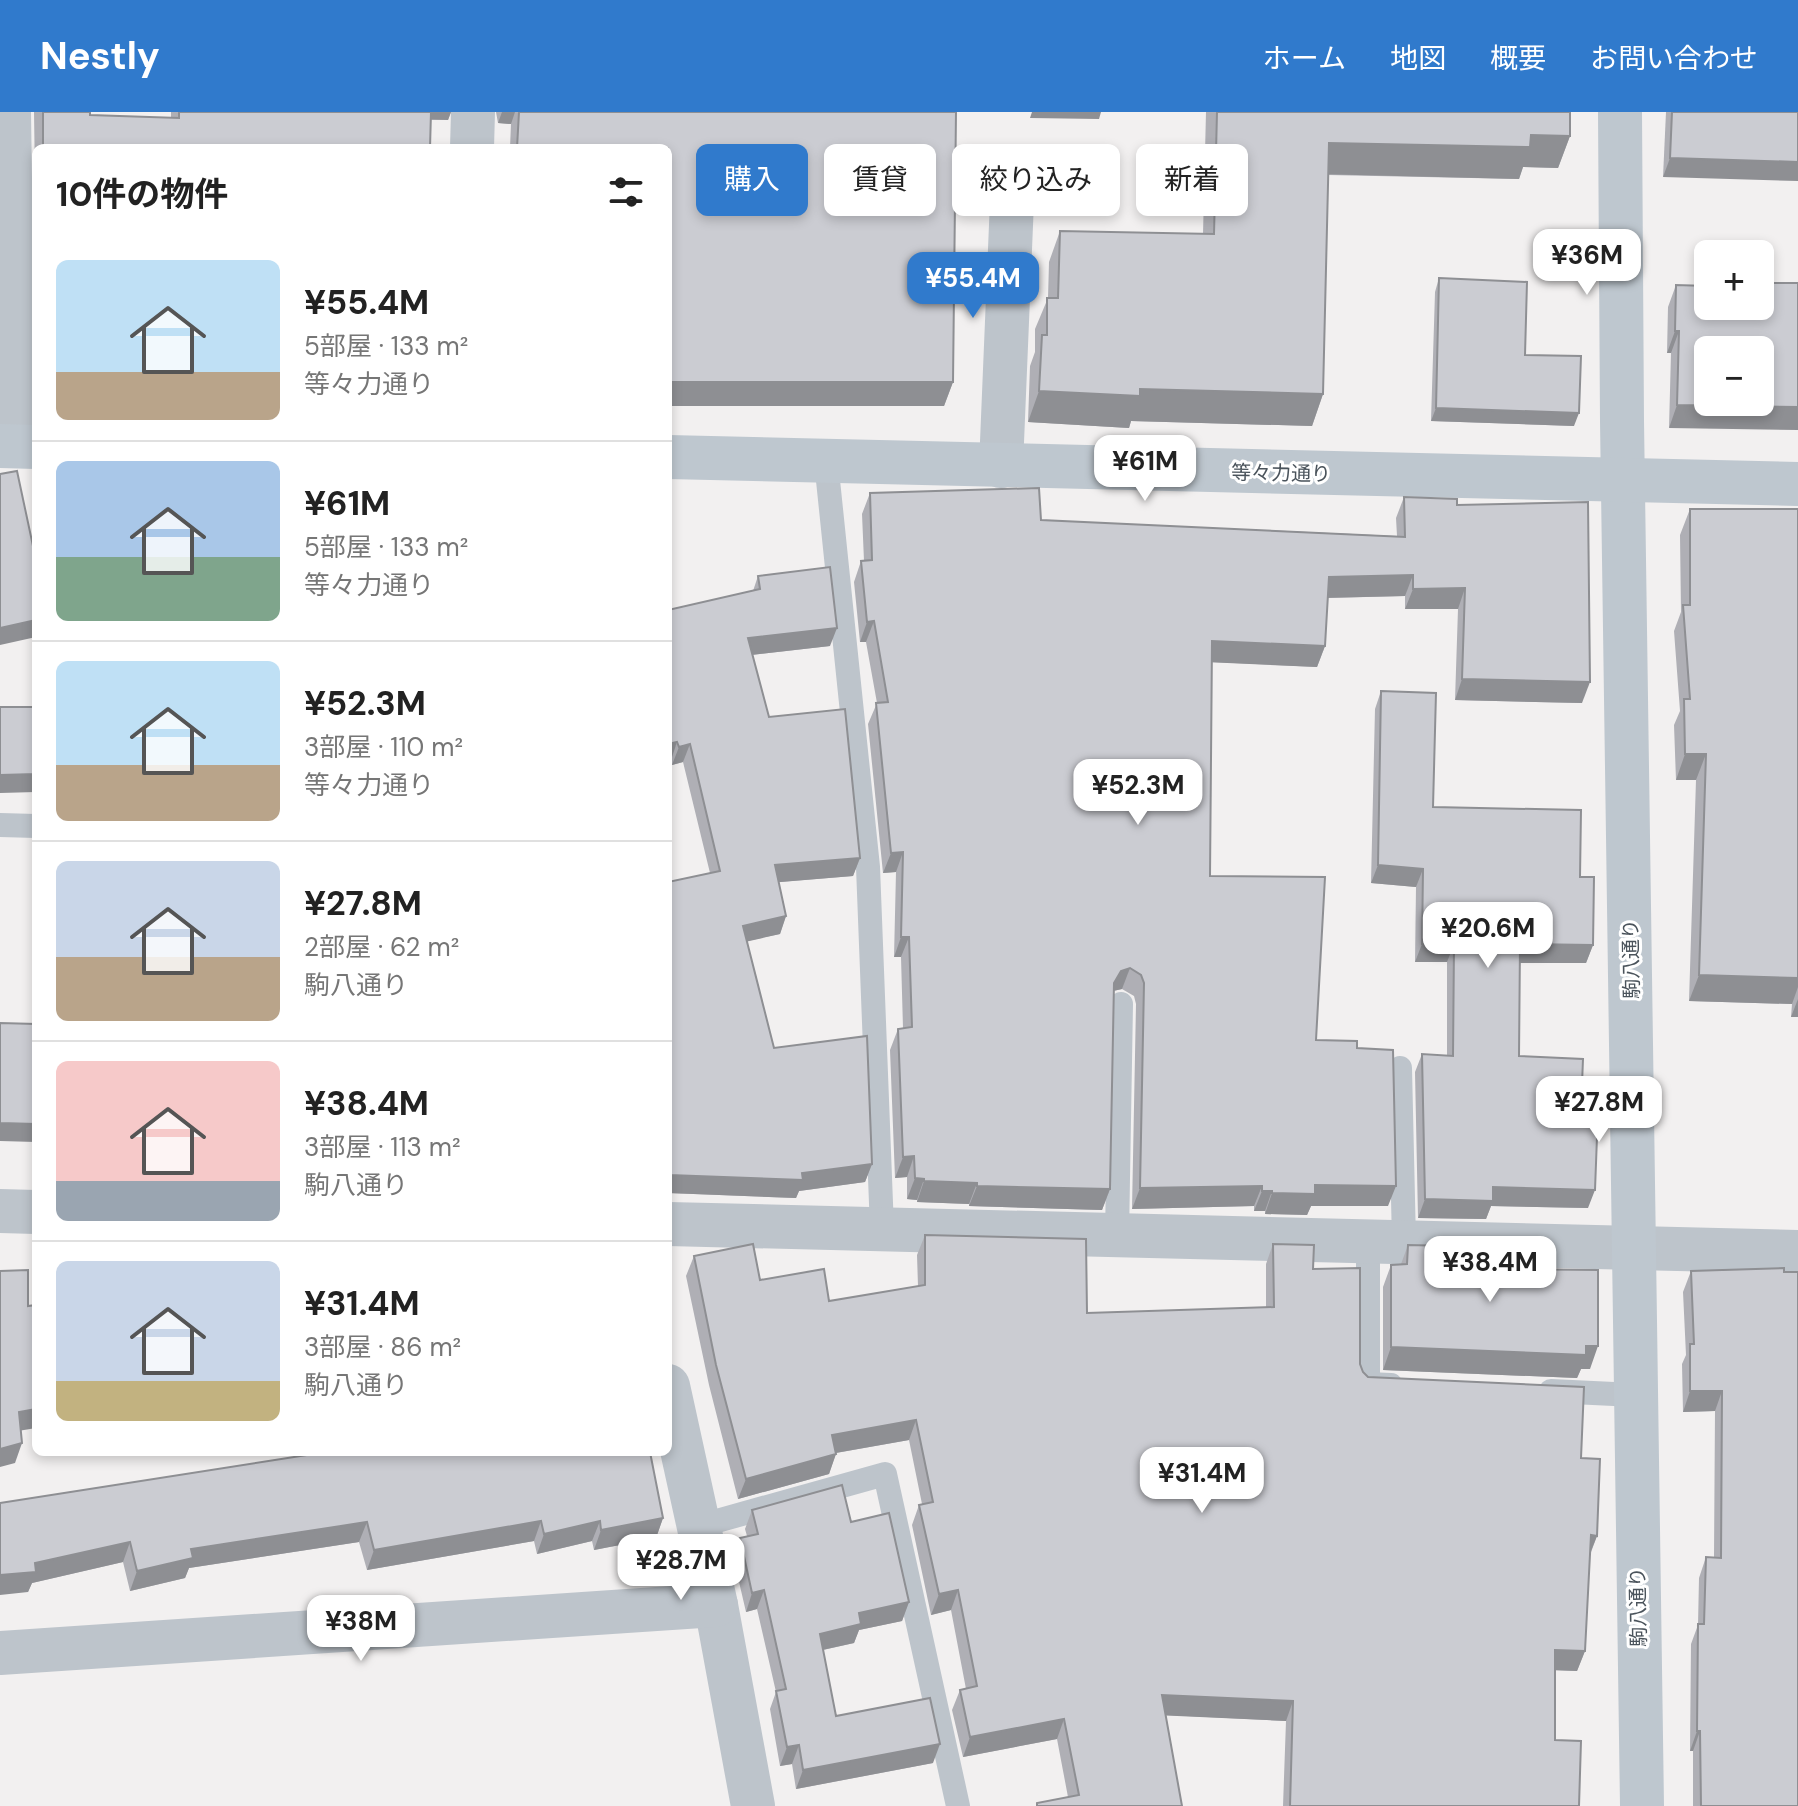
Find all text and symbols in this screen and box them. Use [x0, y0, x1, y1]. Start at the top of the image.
text: Nestly [40, 31, 160, 81]
text: ホーム [1263, 40, 1346, 77]
text: 地図 [1390, 40, 1446, 77]
text: 概要 [1490, 40, 1546, 77]
text: お問い合わせ [1590, 40, 1758, 77]
chip: 購入 [696, 144, 808, 216]
chip: 賃貸 [824, 144, 936, 216]
chip: 絞り込み [952, 144, 1120, 216]
chip: 新着 [1136, 144, 1248, 216]
icon: filters [604, 170, 648, 214]
text: 10件の物件 [56, 172, 228, 217]
pin: ¥36M [1540, 229, 1634, 297]
text: ¥36M [1551, 238, 1623, 272]
map controls [1694, 240, 1774, 416]
button: + [1694, 240, 1774, 320]
pin: ¥55.4M [908, 252, 1038, 320]
text: ¥55.4M [925, 261, 1021, 295]
text: ¥55.4M [304, 280, 429, 325]
icon: home [120, 292, 216, 388]
text: 5部屋 · 133 m² [304, 329, 468, 363]
button: − [1694, 336, 1774, 416]
text: 等々力通り [304, 367, 434, 401]
pin: ¥61M [1098, 435, 1192, 503]
text: ¥61M [1112, 444, 1178, 478]
street label: 等々力通り [1231, 459, 1331, 487]
text: ¥61M [304, 481, 390, 526]
icon: home [120, 493, 216, 589]
text: 5部屋 · 133 m² [304, 530, 468, 564]
text: 等々力通り [304, 568, 434, 602]
text: ¥52.3M [304, 681, 426, 726]
icon: home [120, 693, 216, 789]
text: 3部屋 · 110 m² [304, 730, 463, 764]
pin: ¥52.3M [1073, 759, 1203, 827]
text: 等々力通り [304, 768, 434, 802]
text: ¥52.3M [1091, 768, 1185, 802]
text: ¥27.8M [304, 881, 422, 926]
icon: home [120, 893, 216, 989]
pin: ¥20.6M [1423, 902, 1553, 970]
text: ¥20.6M [1441, 911, 1535, 945]
street label: 駒八通り [1617, 919, 1645, 999]
text: 2部屋 · 62 m² [304, 930, 459, 964]
text: 駒八通り [304, 968, 408, 1002]
pin: ¥27.8M [1534, 1076, 1664, 1144]
text: ¥38.4M [304, 1081, 429, 1126]
text: ¥27.8M [1554, 1085, 1644, 1119]
icon: home [120, 1093, 216, 1189]
text: 3部屋 · 113 m² [304, 1130, 461, 1164]
text: 駒八通り [304, 1168, 408, 1202]
pin: ¥38.4M [1425, 1236, 1555, 1304]
text: ¥38.4M [1442, 1245, 1538, 1279]
text: ¥31.4M [304, 1281, 420, 1326]
icon: home [120, 1293, 216, 1389]
text: 3部屋 · 86 m² [304, 1330, 461, 1364]
text: 駒八通り [304, 1368, 408, 1402]
pin: ¥31.4M [1137, 1447, 1267, 1515]
text: ¥31.4M [1158, 1456, 1246, 1490]
pin: ¥28.7M [616, 1534, 746, 1602]
text: ¥28.7M [636, 1543, 726, 1577]
street label: 駒八通り [1624, 1567, 1652, 1647]
pin: ¥38M [314, 1595, 408, 1663]
text: ¥38M [325, 1604, 397, 1638]

